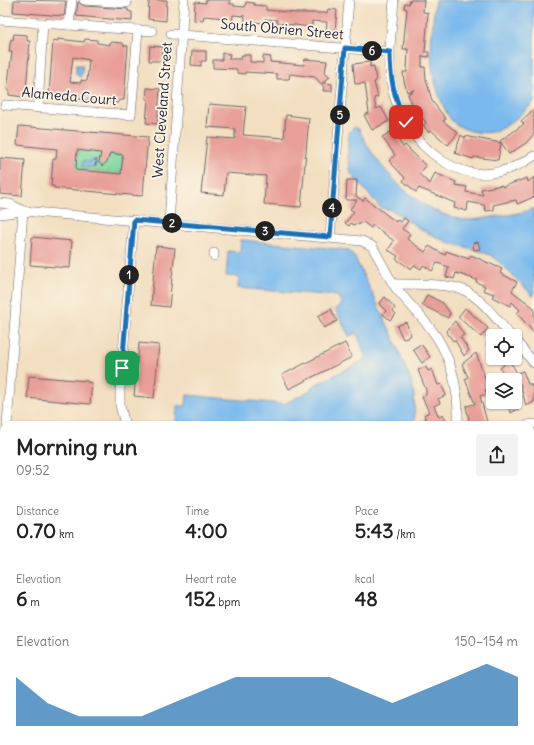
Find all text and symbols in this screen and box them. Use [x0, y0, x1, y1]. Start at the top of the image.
street label: South Obrien Street [220, 15, 345, 43]
street label: West Cleveland Street [148, 41, 176, 179]
pin: 6 [362, 41, 382, 61]
text: 6 [369, 44, 375, 58]
street label: Alameda Court [21, 83, 117, 109]
pin: 5 [330, 105, 350, 125]
pin [389, 105, 423, 139]
text: 5 [337, 108, 343, 122]
icon: check [395, 111, 417, 133]
pin: 4 [322, 198, 342, 218]
text: 4 [329, 201, 335, 215]
pin: 2 [162, 213, 182, 233]
text: 2 [169, 216, 175, 230]
pin: 3 [255, 221, 275, 241]
text: 3 [262, 224, 268, 238]
pin: 1 [119, 265, 139, 285]
text: 1 [127, 268, 131, 282]
map controls [486, 329, 522, 409]
button: locate [486, 329, 522, 365]
pin [105, 351, 139, 385]
icon: arrive [111, 357, 133, 379]
button: layers [486, 373, 522, 409]
text: Morning run [16, 433, 138, 461]
button: share [476, 434, 518, 476]
text: 09:52 [16, 462, 50, 479]
text: Distance [16, 504, 59, 518]
text: Time [185, 504, 209, 518]
text: Pace [355, 504, 379, 518]
text: 0.70 [16, 518, 56, 543]
text: 4:00 [185, 518, 228, 543]
text: 5:43 [355, 518, 394, 543]
text: km [56, 527, 74, 541]
text: /km [394, 527, 415, 541]
text: Elevation [16, 572, 61, 586]
text: Heart rate [185, 572, 236, 586]
text: kcal [355, 572, 374, 586]
text: 6 [16, 586, 28, 611]
text: 152 [185, 586, 216, 611]
text: 48 [355, 586, 378, 611]
text: m [28, 595, 40, 609]
text: bpm [216, 595, 240, 609]
text: Elevation [16, 633, 69, 650]
text: 150–154 m [455, 633, 518, 650]

